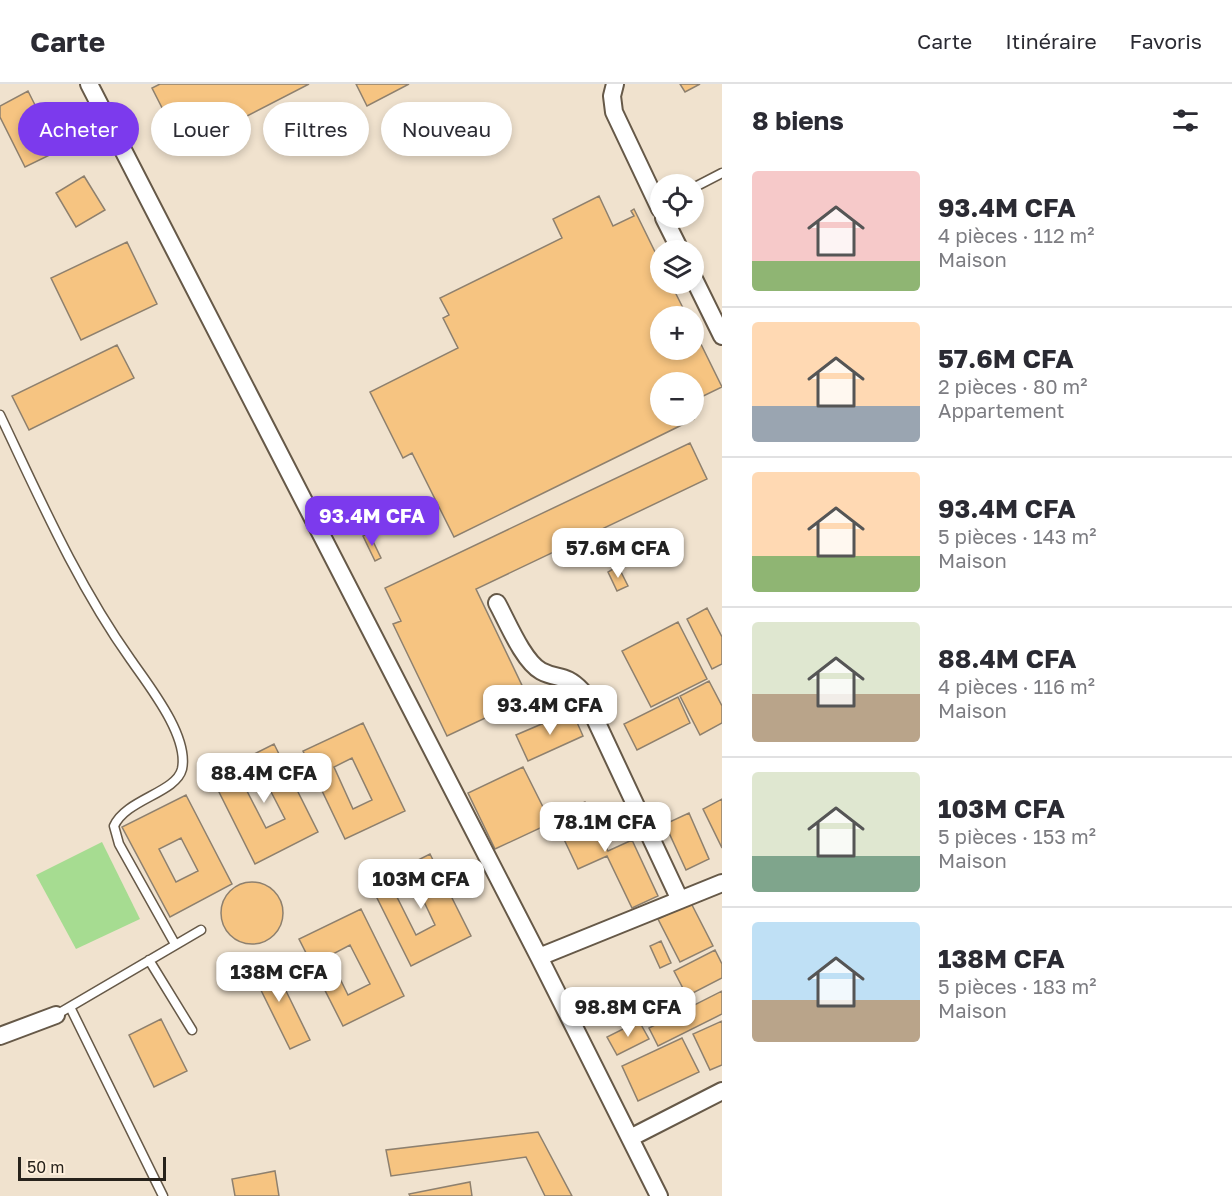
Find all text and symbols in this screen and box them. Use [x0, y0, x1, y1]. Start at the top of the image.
text: Carte [30, 25, 105, 58]
text: Carte [917, 28, 972, 54]
text: Itinéraire [1005, 28, 1097, 54]
text: Favoris [1130, 28, 1202, 54]
chip: Acheter [18, 102, 139, 156]
chip: Louer [151, 102, 251, 156]
chip: Filtres [263, 102, 369, 156]
chip: Nouveau [381, 102, 512, 156]
icon: filters [1169, 104, 1202, 137]
text: 8 biens [752, 105, 844, 136]
map controls [650, 174, 704, 426]
button: locate [650, 174, 704, 228]
text: 93.4M CFA [938, 192, 1076, 223]
icon: home [800, 195, 872, 267]
text: 4 pièces · 112 m² [938, 223, 1094, 247]
button: layers [650, 240, 704, 294]
text: Maison [938, 247, 1007, 271]
button: + [650, 306, 704, 360]
text: 57.6M CFA [938, 343, 1074, 374]
icon: home [800, 346, 872, 418]
button: − [650, 372, 704, 426]
text: 2 pièces · 80 m² [938, 374, 1087, 398]
text: Appartement [938, 398, 1065, 422]
text: 93.4M CFA [938, 493, 1076, 524]
pin: 93.4M CFA [303, 496, 441, 547]
icon: home [800, 496, 872, 568]
text: 93.4M CFA [319, 503, 425, 527]
text: 5 pièces · 143 m² [938, 524, 1096, 548]
pin: 57.6M CFA [549, 528, 687, 579]
text: 57.6M CFA [566, 535, 670, 559]
text: Maison [938, 548, 1007, 572]
text: 88.4M CFA [938, 643, 1077, 674]
icon: home [800, 646, 872, 718]
text: 4 pièces · 116 m² [938, 674, 1095, 698]
pin: 93.4M CFA [481, 685, 619, 736]
text: 93.4M CFA [497, 692, 603, 716]
text: Maison [938, 698, 1007, 722]
pin: 88.4M CFA [195, 753, 333, 804]
text: 88.4M CFA [211, 760, 317, 784]
text: 103M CFA [938, 793, 1065, 824]
icon: home [800, 796, 872, 868]
pin: 78.1M CFA [536, 802, 674, 853]
text: 78.1M CFA [554, 809, 656, 833]
text: 5 pièces · 153 m² [938, 824, 1096, 848]
text: Maison [938, 848, 1007, 872]
pin: 103M CFA [359, 859, 483, 910]
text: 103M CFA [372, 866, 470, 890]
text: 138M CFA [938, 943, 1065, 974]
icon: home [800, 946, 872, 1018]
pin: 138M CFA [217, 952, 341, 1003]
text: 138M CFA [230, 959, 328, 983]
text: 5 pièces · 183 m² [938, 974, 1096, 998]
pin: 98.8M CFA [559, 987, 697, 1038]
text: 98.8M CFA [575, 994, 681, 1018]
text: Maison [938, 998, 1007, 1022]
scale bar [18, 1154, 166, 1182]
text: 50 m [27, 1157, 64, 1177]

